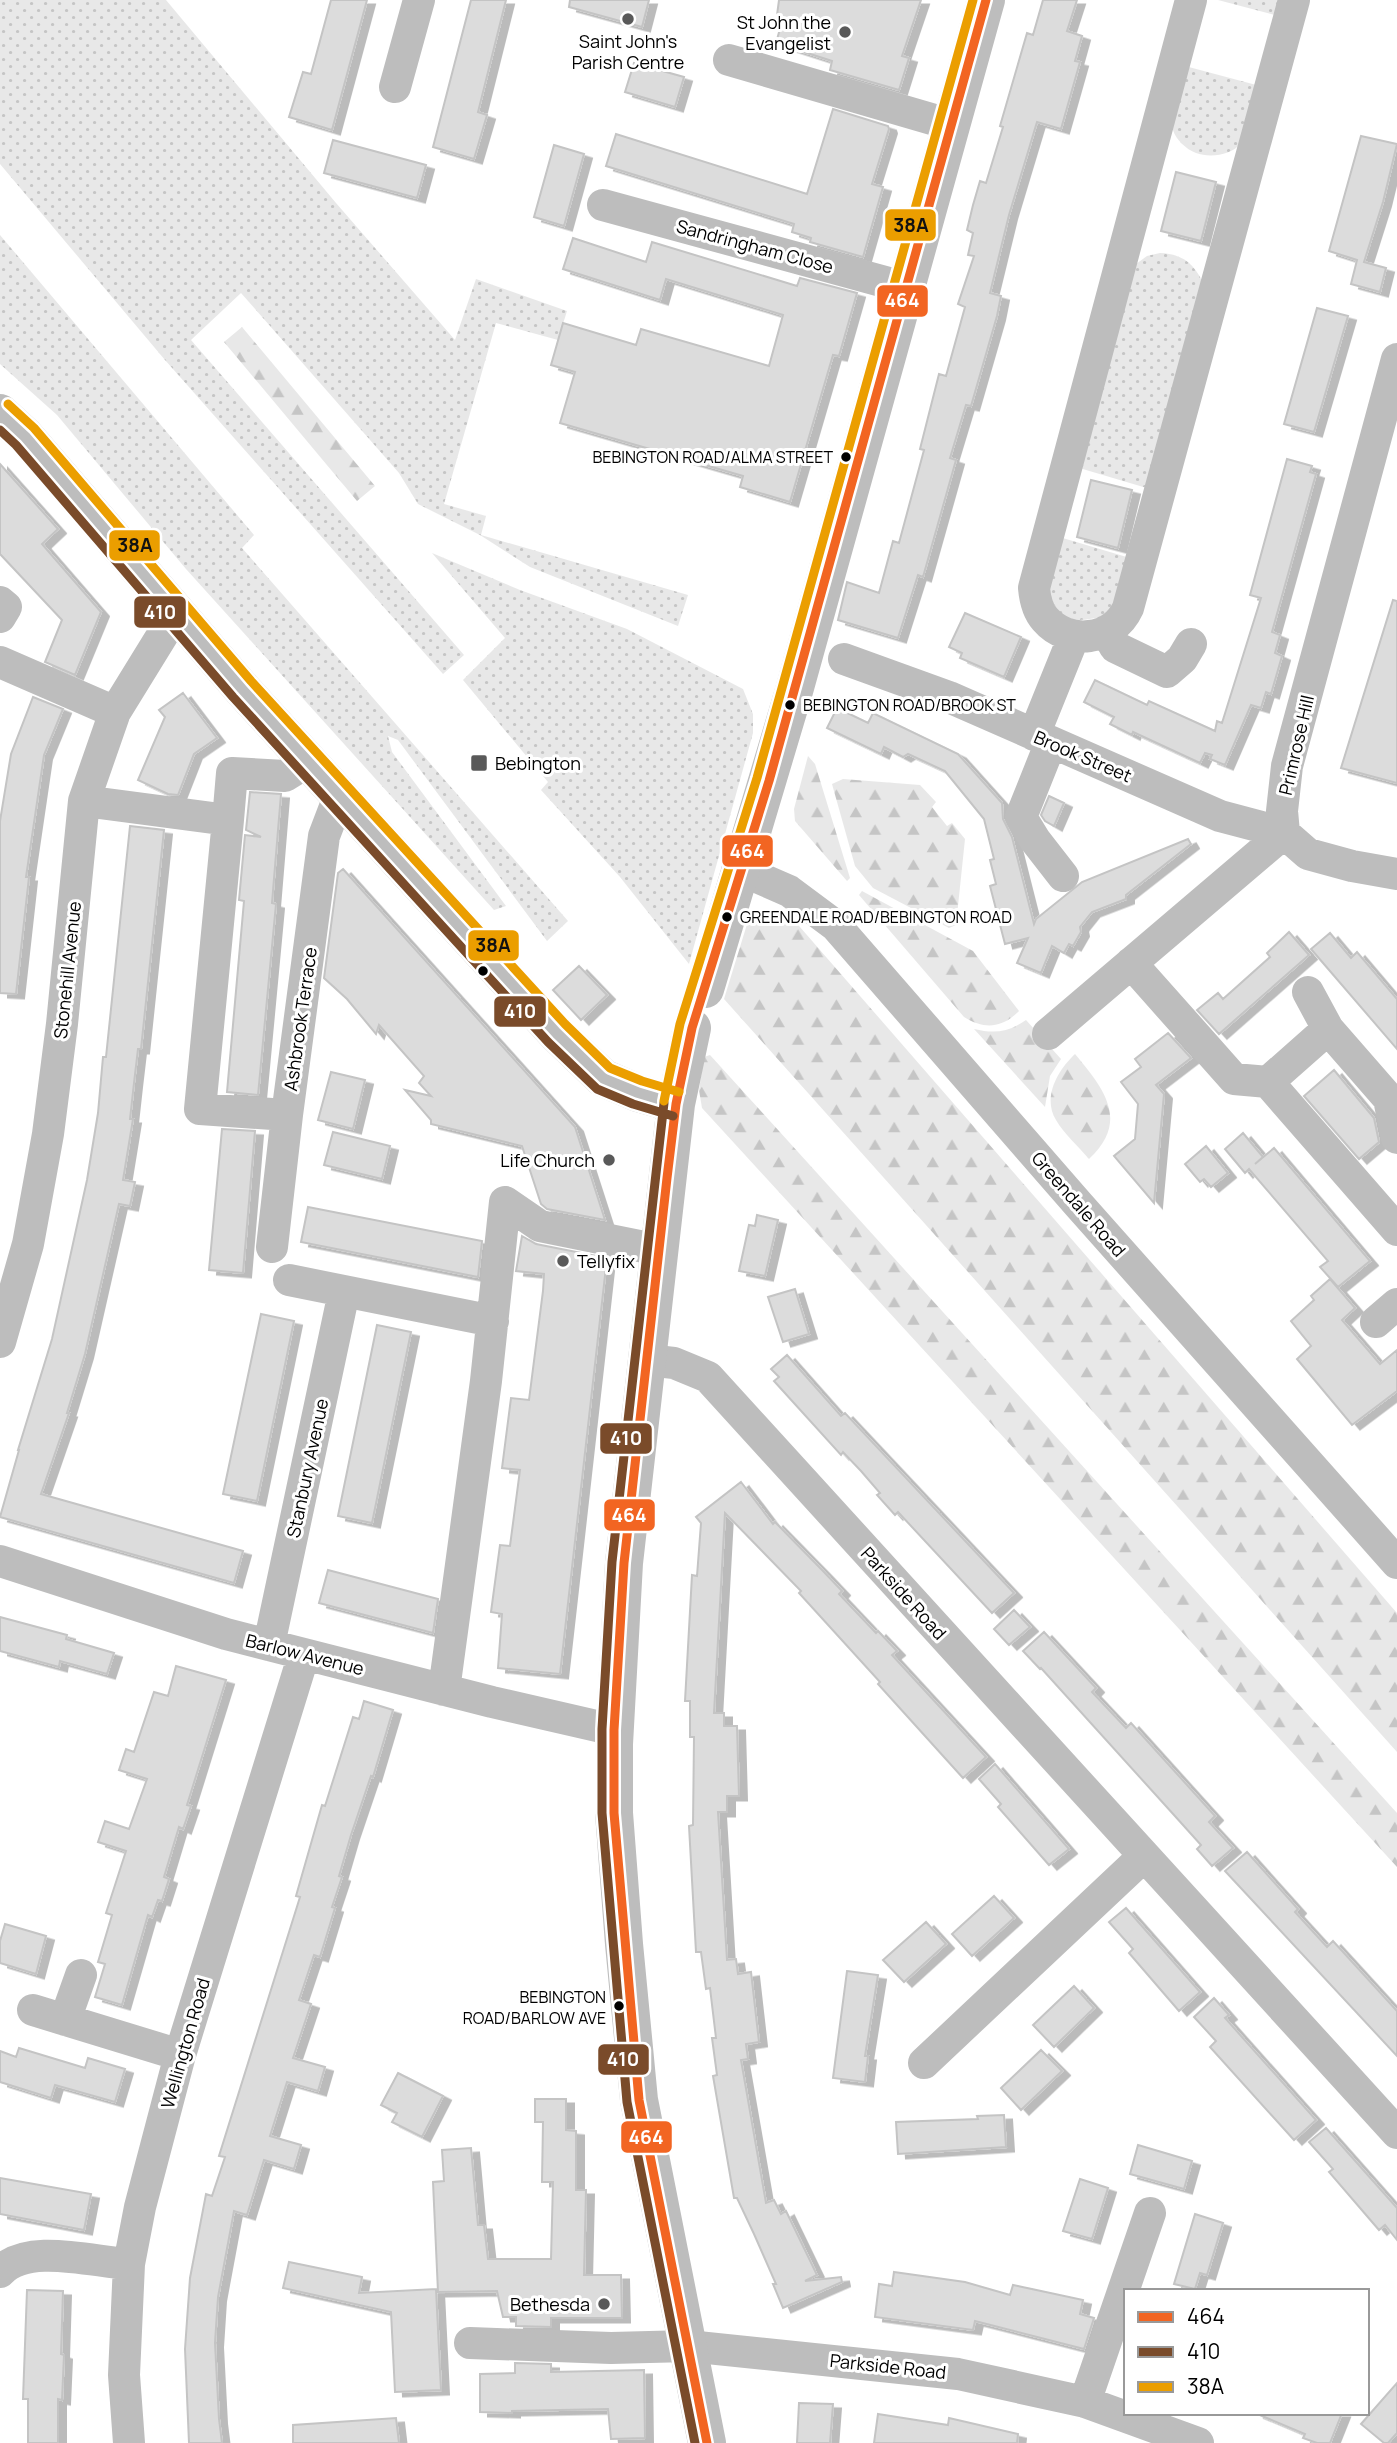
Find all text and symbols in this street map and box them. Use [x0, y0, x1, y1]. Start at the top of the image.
place label: St John the Evangelist [737, 10, 831, 55]
marker: Saint John's Parish Centre [620, 11, 636, 27]
marker: St John the Evangelist [837, 24, 853, 40]
place label: Saint John's Parish Centre [572, 29, 684, 74]
line badge: 38A [884, 208, 937, 242]
text: 38A [893, 212, 929, 238]
street label: Sandringham Close [674, 213, 836, 279]
line badge: 464 [876, 284, 929, 318]
text: 464 [885, 287, 919, 313]
place label: BEBINGTON ROAD/ALMA STREET [593, 446, 833, 468]
marker: BEBINGTON ROAD/ALMA STREET [839, 450, 853, 464]
line badge: 38A [108, 529, 161, 562]
text: 38A [117, 532, 153, 558]
line badge: 410 [133, 595, 187, 629]
text: 410 [144, 599, 176, 625]
street label: Primrose Hill [1273, 693, 1319, 797]
place label: BEBINGTON ROAD/BROOK ST [803, 694, 1016, 716]
marker: BEBINGTON ROAD/BROOK ST [783, 698, 797, 712]
street label: Brook Street [1030, 725, 1136, 787]
place label: Bebington [495, 751, 581, 775]
marker: Bebington [469, 753, 489, 773]
line badge: 464 [721, 834, 774, 868]
text: 464 [730, 838, 764, 864]
street label: Stonehill Avenue [48, 900, 86, 1040]
place label: GREENDALE ROAD/BEBINGTON ROAD [740, 906, 1012, 928]
marker: GREENDALE ROAD/BEBINGTON ROAD [720, 910, 734, 924]
line badge: 38A [467, 929, 520, 962]
text: 38A [475, 932, 511, 958]
street label: Ashbrook Terrace [278, 946, 322, 1092]
unlabelled marker [476, 964, 490, 978]
line badge: 410 [493, 995, 547, 1028]
text: 410 [504, 998, 536, 1024]
street label: Greendale Road [1027, 1146, 1131, 1262]
place label: Life Church [500, 1148, 595, 1172]
marker: Life Church [601, 1152, 617, 1168]
place label: Tellyfix [577, 1249, 636, 1273]
marker: Tellyfix [555, 1253, 571, 1269]
street label: Stanbury Avenue [281, 1396, 333, 1540]
line badge: 410 [599, 1422, 653, 1455]
text: 410 [610, 1425, 642, 1451]
line badge: 464 [603, 1498, 656, 1532]
text: 464 [612, 1502, 646, 1528]
street label: Parkside Road [856, 1542, 952, 1644]
street label: Barlow Avenue [243, 1628, 367, 1680]
street label: Wellington Road [155, 1975, 215, 2111]
place label: BEBINGTON ROAD/BARLOW AVE [463, 1986, 606, 2029]
marker: BEBINGTON ROAD/BARLOW AVE [612, 1999, 626, 2013]
line badge: 410 [597, 2043, 650, 2076]
text: 410 [607, 2046, 639, 2072]
line badge: 464 [620, 2120, 673, 2154]
text: 464 [629, 2124, 663, 2150]
legend [1124, 2289, 1369, 2415]
place label: Bethesda [510, 2292, 590, 2316]
marker: Bethesda [596, 2296, 612, 2312]
text: 464 [1187, 2302, 1225, 2330]
text: 410 [1187, 2337, 1220, 2365]
street label: Parkside Road [829, 2348, 947, 2384]
text: 38A [1187, 2372, 1224, 2400]

